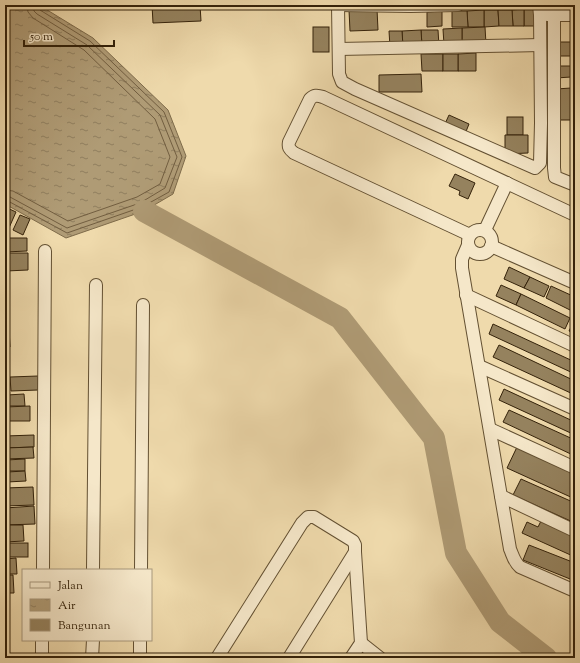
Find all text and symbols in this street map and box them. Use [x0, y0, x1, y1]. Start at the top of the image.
scale bar [24, 22, 114, 48]
text: 50 m [29, 28, 53, 46]
legend [22, 569, 152, 641]
text: Jalan [57, 577, 83, 595]
text: Air [58, 597, 76, 615]
text: Bangunan [58, 617, 111, 635]

